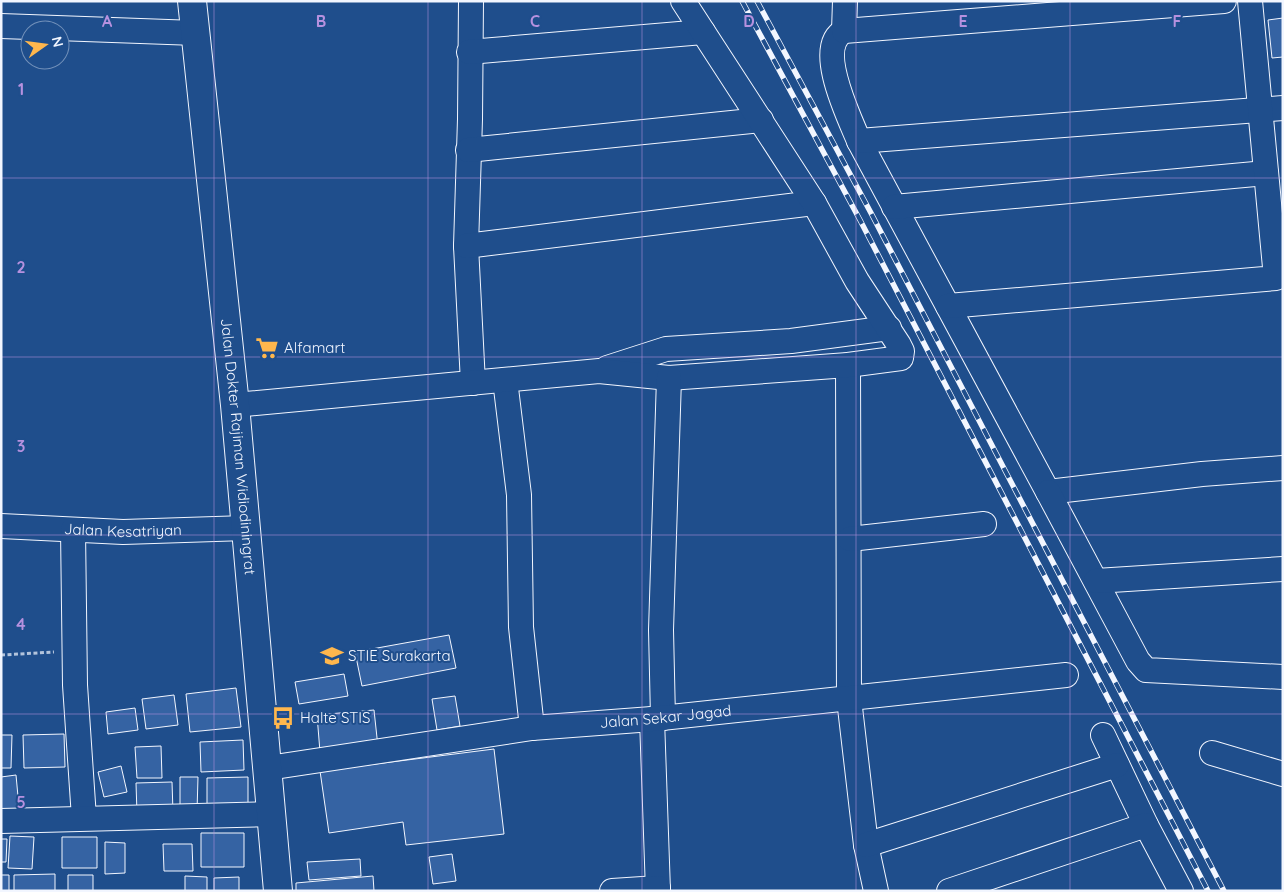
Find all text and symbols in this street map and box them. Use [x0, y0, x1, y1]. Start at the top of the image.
text: A [102, 11, 113, 31]
text: B [316, 11, 326, 31]
text: C [530, 11, 540, 31]
text: D [743, 11, 755, 31]
text: E [958, 11, 968, 31]
text: F [1173, 11, 1182, 31]
north arrow [20, 20, 70, 70]
text: N [48, 35, 68, 49]
text: 1 [18, 79, 24, 99]
text: 2 [16, 257, 26, 277]
street label: Jalan Dokter Rajiman Widiodiningrat [217, 317, 260, 576]
supermarket icon: Alfamart [254, 335, 280, 361]
place label: Alfamart [284, 338, 345, 357]
text: 3 [17, 436, 25, 456]
street label: Jalan Kesatriyan [64, 519, 182, 541]
text: 4 [16, 614, 26, 634]
school or university icon: STIE Surakarta [319, 643, 345, 669]
place label: STIE Surakarta [348, 646, 451, 665]
street label: Jalan Sekar Jagad [599, 701, 732, 732]
bus stop icon: Halte STIS [270, 705, 296, 731]
place label: Halte STIS [300, 708, 371, 727]
text: 5 [16, 792, 26, 812]

